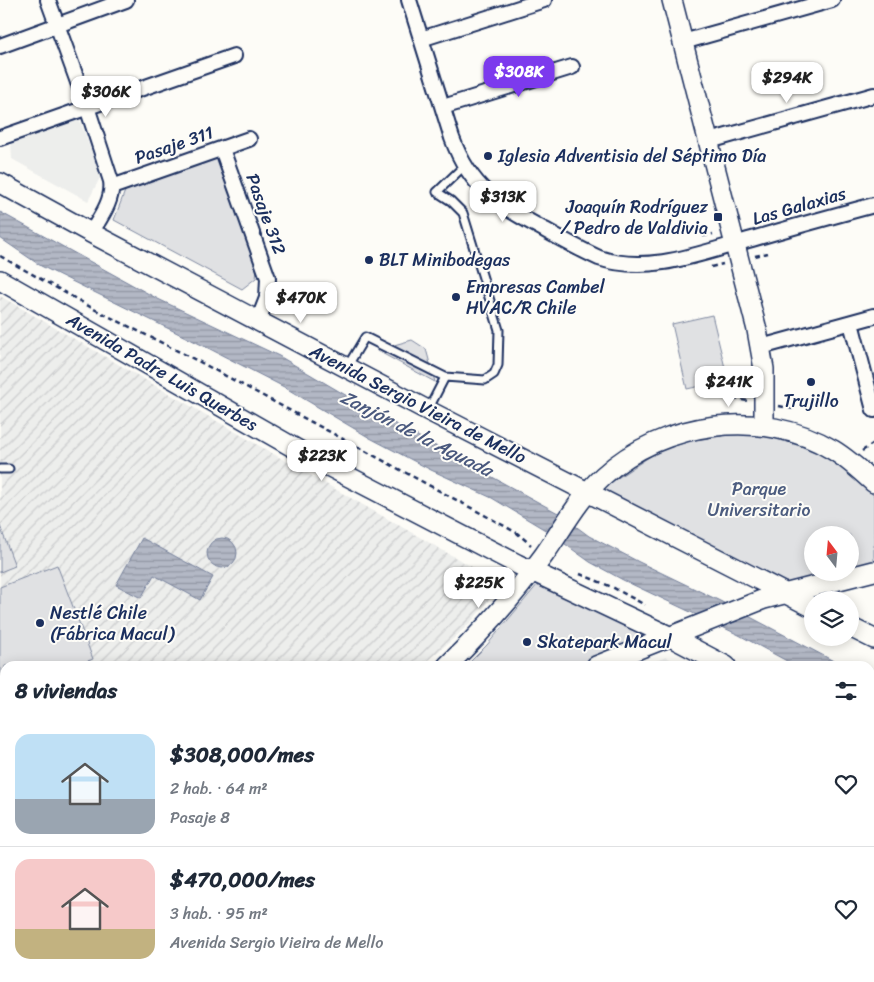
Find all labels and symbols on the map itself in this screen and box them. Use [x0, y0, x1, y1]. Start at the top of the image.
pin: $308K [484, 56, 554, 98]
pin: $294K [752, 62, 822, 104]
pin: $306K [71, 76, 141, 118]
street label: Pasaje 311 [130, 116, 218, 173]
place label: Iglesia Adventisia del Séptimo Día [497, 140, 766, 172]
marker: Iglesia Adventisia del Séptimo Día [482, 150, 494, 162]
street label: Pasaje 312 [237, 169, 295, 259]
street label: Las Galaxias [748, 177, 850, 235]
pin: $313K [468, 180, 538, 223]
place label: Joaquín Rodríguez / Pedro de Valdivia [560, 191, 708, 244]
marker: Joaquín Rodríguez / Pedro de Valdivia [712, 211, 724, 223]
place label: BLT Minibodegas [379, 244, 511, 276]
marker: BLT Minibodegas [363, 254, 375, 266]
place label: Empresas Cambel HVAC/R Chile [466, 271, 605, 324]
pin: $470K [266, 282, 336, 324]
marker: Empresas Cambel HVAC/R Chile [450, 291, 462, 303]
street label: Avenida Padre Luis Querbes [59, 303, 264, 440]
street label: Avenida Sergio Vieira de Mello [303, 335, 532, 473]
pin: $241K [694, 366, 764, 408]
marker: Trujillo [805, 376, 817, 388]
water label: Zanjón de la Aguada [335, 381, 501, 487]
place label: Trujillo [783, 385, 839, 417]
pin: $223K [287, 440, 357, 482]
park label: Parque Universitario [708, 473, 811, 526]
north arrow [804, 526, 859, 581]
pin: $225K [444, 566, 514, 609]
place label: Nestlé Chile (Fábrica Macul) [50, 597, 176, 650]
marker: Nestlé Chile (Fábrica Macul) [34, 617, 46, 629]
place label: Skatepark Macul [537, 626, 673, 658]
marker: Skatepark Macul [521, 636, 533, 648]

